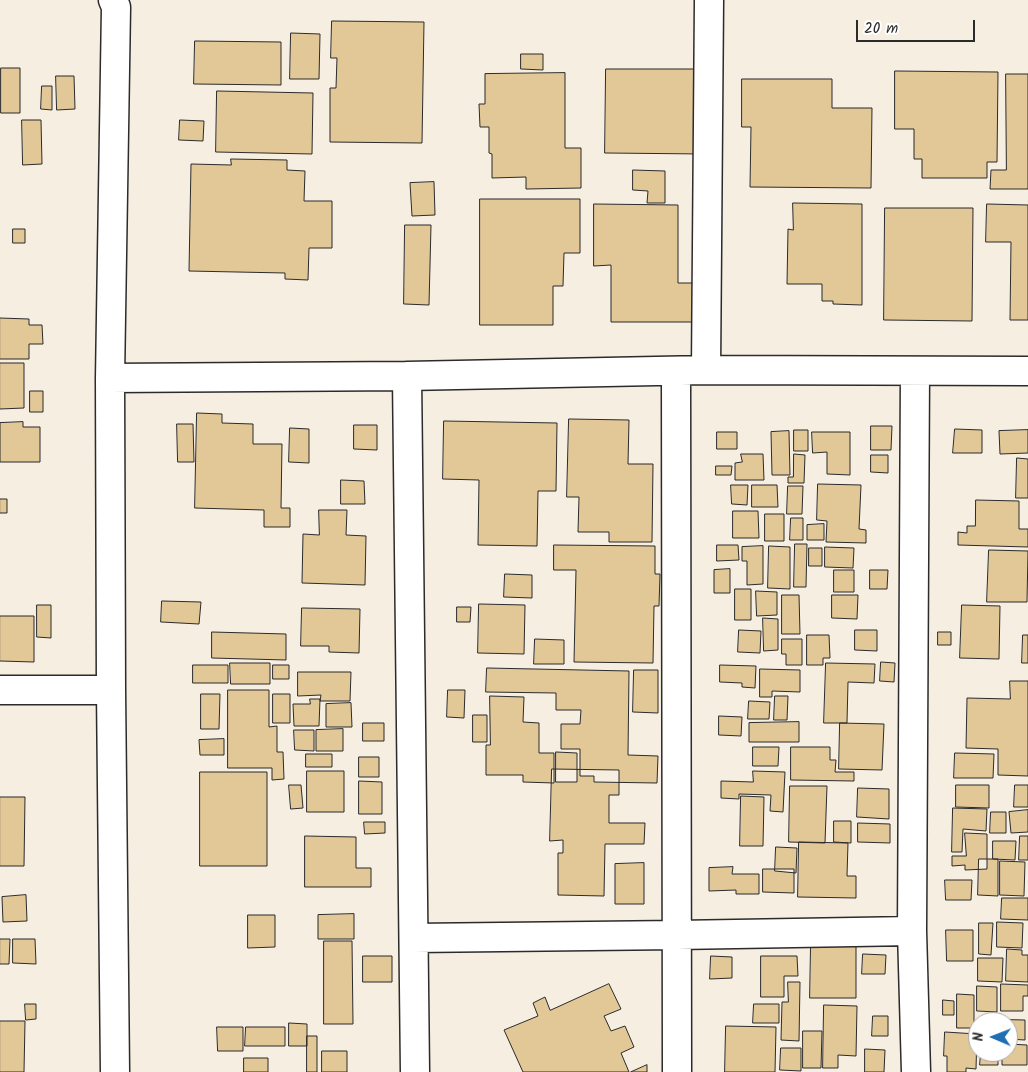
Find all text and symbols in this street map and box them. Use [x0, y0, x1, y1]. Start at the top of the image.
scale bar [858, 10, 977, 42]
text: 20 m [864, 17, 898, 41]
north arrow [968, 1012, 1018, 1062]
text: N [968, 1032, 990, 1041]

